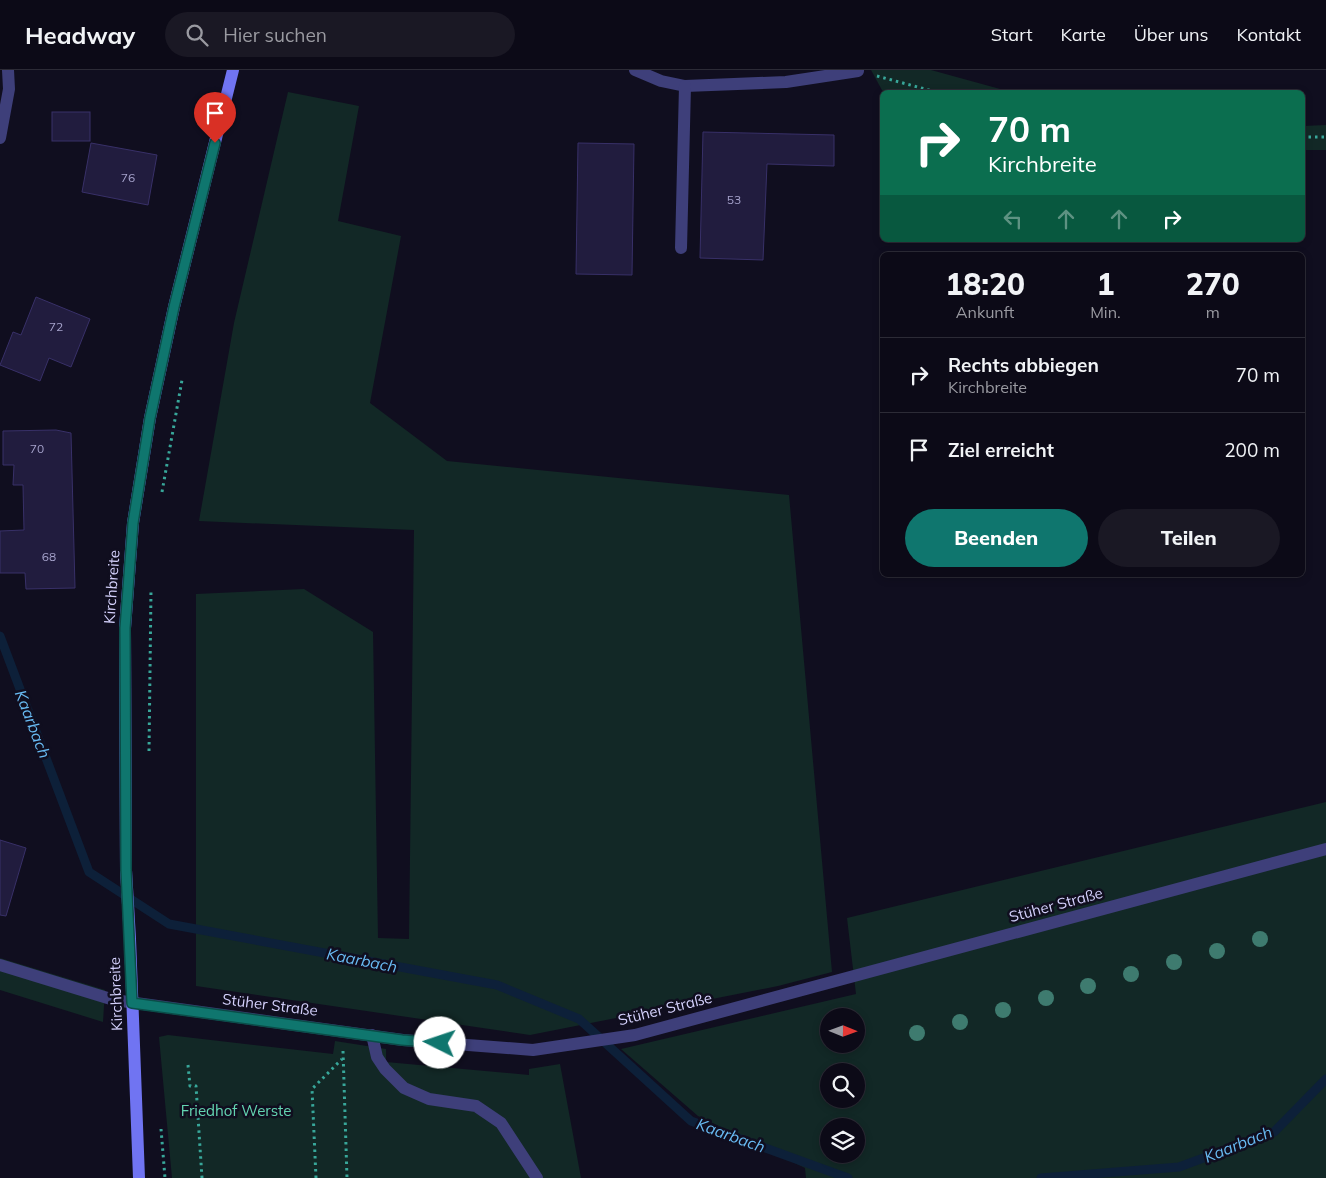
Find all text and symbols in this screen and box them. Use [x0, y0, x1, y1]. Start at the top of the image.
search box [165, 12, 515, 57]
text: Headway [25, 20, 135, 50]
icon: search [183, 21, 211, 49]
text: Hier suchen [223, 23, 327, 47]
text: Start [991, 23, 1032, 46]
text: Karte [1060, 23, 1106, 46]
text: Über uns [1134, 23, 1209, 46]
text: Kontakt [1237, 23, 1301, 46]
pin [194, 92, 236, 143]
icon: arrive [201, 99, 229, 127]
text: 70 m [988, 107, 1071, 151]
icon: right [905, 110, 970, 175]
text: Kirchbreite [988, 150, 1097, 178]
house number: 76 [121, 170, 135, 185]
house number: 53 [727, 192, 741, 207]
icon: left [999, 205, 1027, 233]
icon: ahead [1052, 205, 1080, 233]
icon: ahead [1105, 205, 1133, 233]
icon: right [1158, 205, 1186, 233]
text: 18:20 [945, 265, 1025, 303]
text: 1 [1096, 265, 1114, 303]
text: 270 [1186, 265, 1240, 303]
text: Ankunft [956, 302, 1014, 322]
text: Min. [1090, 302, 1121, 322]
text: m [1206, 302, 1220, 322]
house number: 72 [49, 319, 63, 334]
text: Rechts abbiegen [948, 353, 1099, 377]
icon: right [905, 361, 933, 389]
text: 70 m [1236, 363, 1280, 387]
text: Kirchbreite [948, 377, 1027, 397]
icon: arrive [905, 436, 933, 464]
text: Ziel erreicht [948, 438, 1054, 462]
text: 200 m [1224, 438, 1280, 462]
house number: 70 [30, 441, 44, 456]
button: Beenden [905, 509, 1088, 567]
button: Teilen [1098, 509, 1280, 567]
house number: 68 [42, 549, 56, 564]
street label: Kirchbreite [99, 549, 124, 625]
water label: Kaarbach [11, 687, 55, 761]
street label: Stüher Straße [1007, 883, 1105, 926]
water label: Kaarbach [325, 943, 399, 977]
street label: Kirchbreite [105, 957, 126, 1031]
street label: Stüher Straße [616, 988, 714, 1029]
street label: Stüher Straße [221, 989, 319, 1020]
north arrow [820, 1008, 865, 1052]
map controls [820, 1008, 865, 1163]
position arrow [413, 1016, 465, 1068]
button: search [820, 1063, 865, 1108]
park label: Friedhof Werste [181, 1101, 291, 1120]
water label: Kaarbach [694, 1113, 768, 1157]
button: layers [820, 1118, 865, 1163]
water label: Kaarbach [1201, 1121, 1275, 1167]

